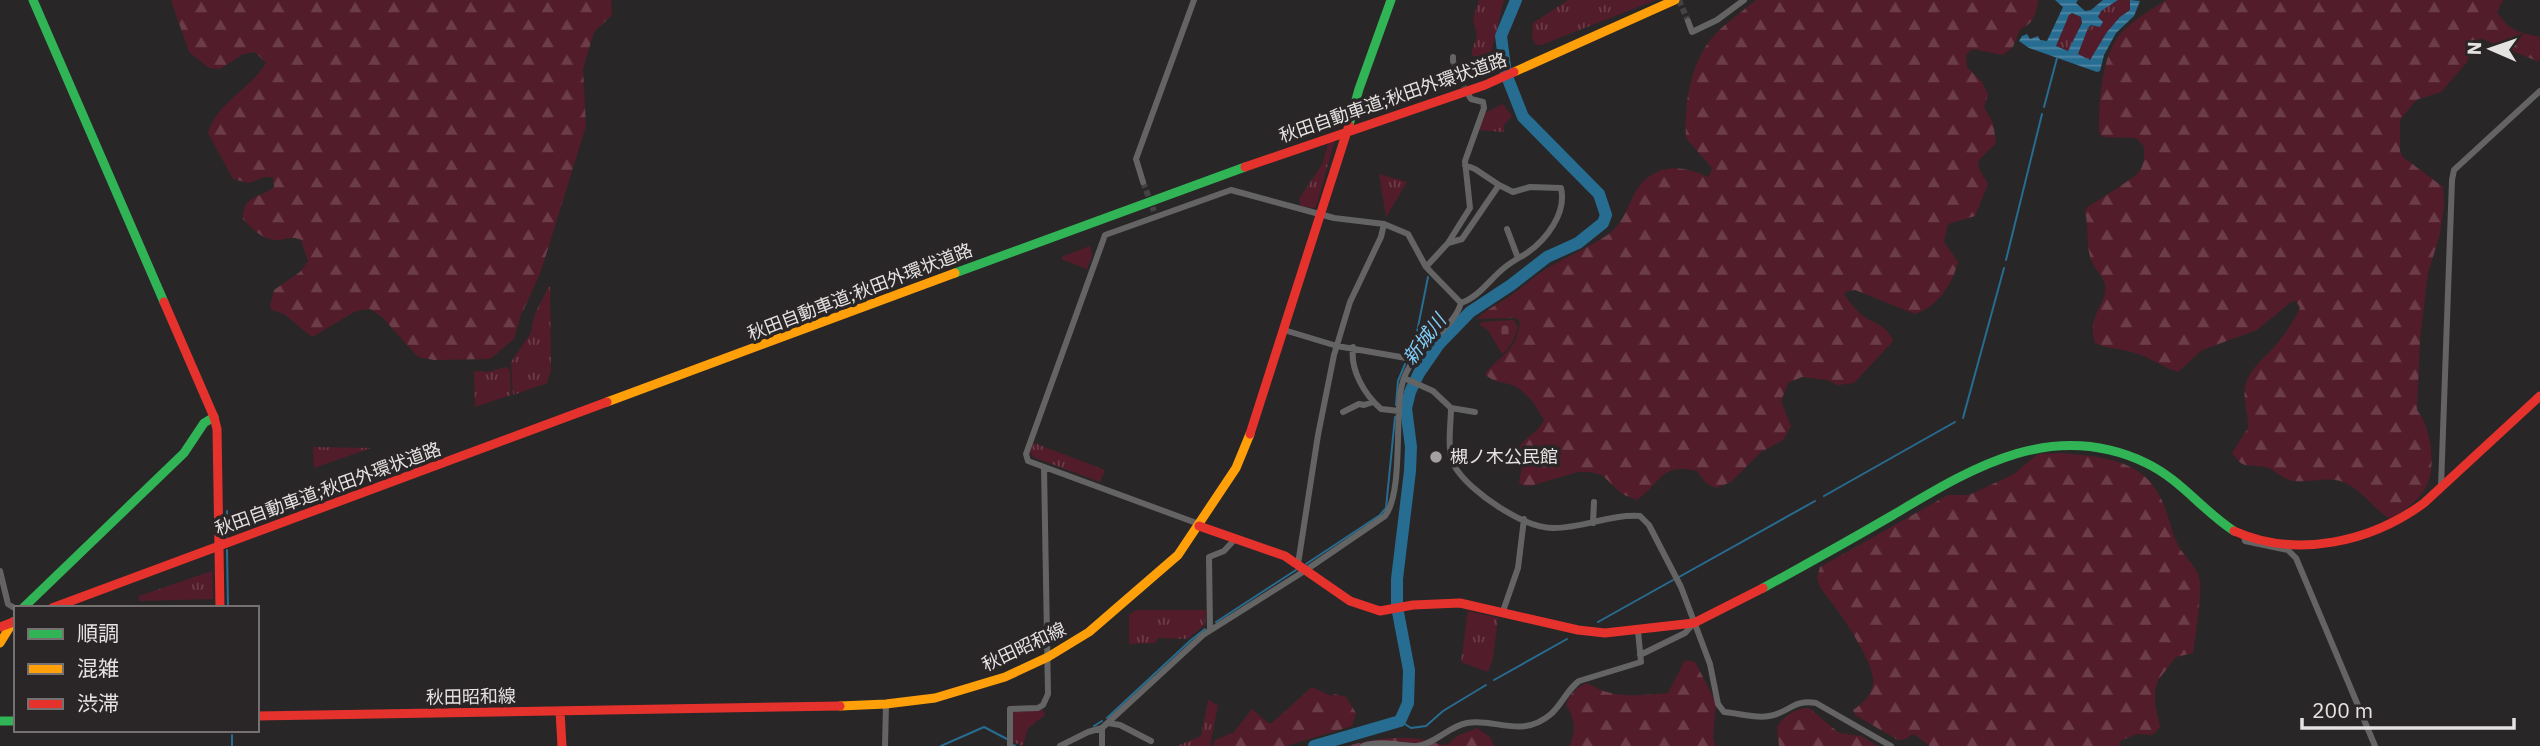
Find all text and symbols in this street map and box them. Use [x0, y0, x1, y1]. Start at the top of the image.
north arrow [2456, 14, 2526, 84]
text: N [2462, 41, 2486, 56]
street label: 秋田自動車道;秋田外環状道路 [1276, 48, 1510, 147]
street label: 秋田自動車道;秋田外環状道路 [744, 238, 976, 345]
water label: 新城川 [1397, 307, 1452, 369]
street label: 秋田自動車道;秋田外環状道路 [211, 437, 444, 540]
place label: 槻ノ木公民館 [1450, 445, 1558, 468]
marker: 槻ノ木公民館 [1428, 449, 1444, 465]
legend [14, 606, 259, 732]
street label: 秋田昭和線 [978, 617, 1069, 676]
text: 順調 [77, 619, 119, 647]
text: 混雑 [77, 654, 119, 682]
street label: 秋田昭和線 [426, 684, 516, 709]
scale bar [2302, 686, 2514, 730]
text: 渋滞 [77, 689, 119, 717]
text: 200 m [2312, 696, 2373, 724]

